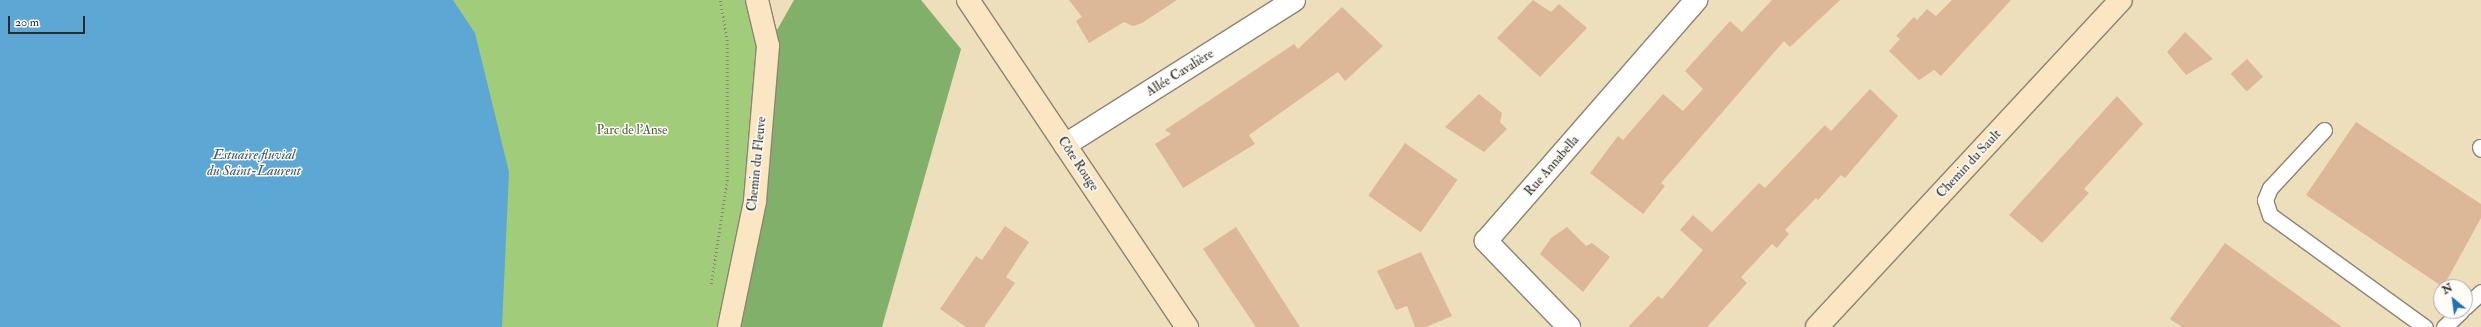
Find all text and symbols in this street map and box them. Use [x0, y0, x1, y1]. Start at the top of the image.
scale bar [10, 8, 87, 34]
text: 20 m [15, 15, 39, 30]
street label: Allée Cavalière [1143, 46, 1217, 100]
street label: Chemin du Fleuve [744, 116, 770, 212]
park label: Parc de l'Anse [597, 122, 667, 138]
street label: Chemin du Sault [1933, 127, 2005, 201]
street label: Rue Annabella [1522, 133, 1582, 199]
street label: Côte Rouge [1054, 134, 1102, 194]
water label: Estuaire fluvial du Saint-Laurent [207, 147, 301, 180]
north arrow [2433, 279, 2473, 319]
text: N [2440, 281, 2455, 297]

